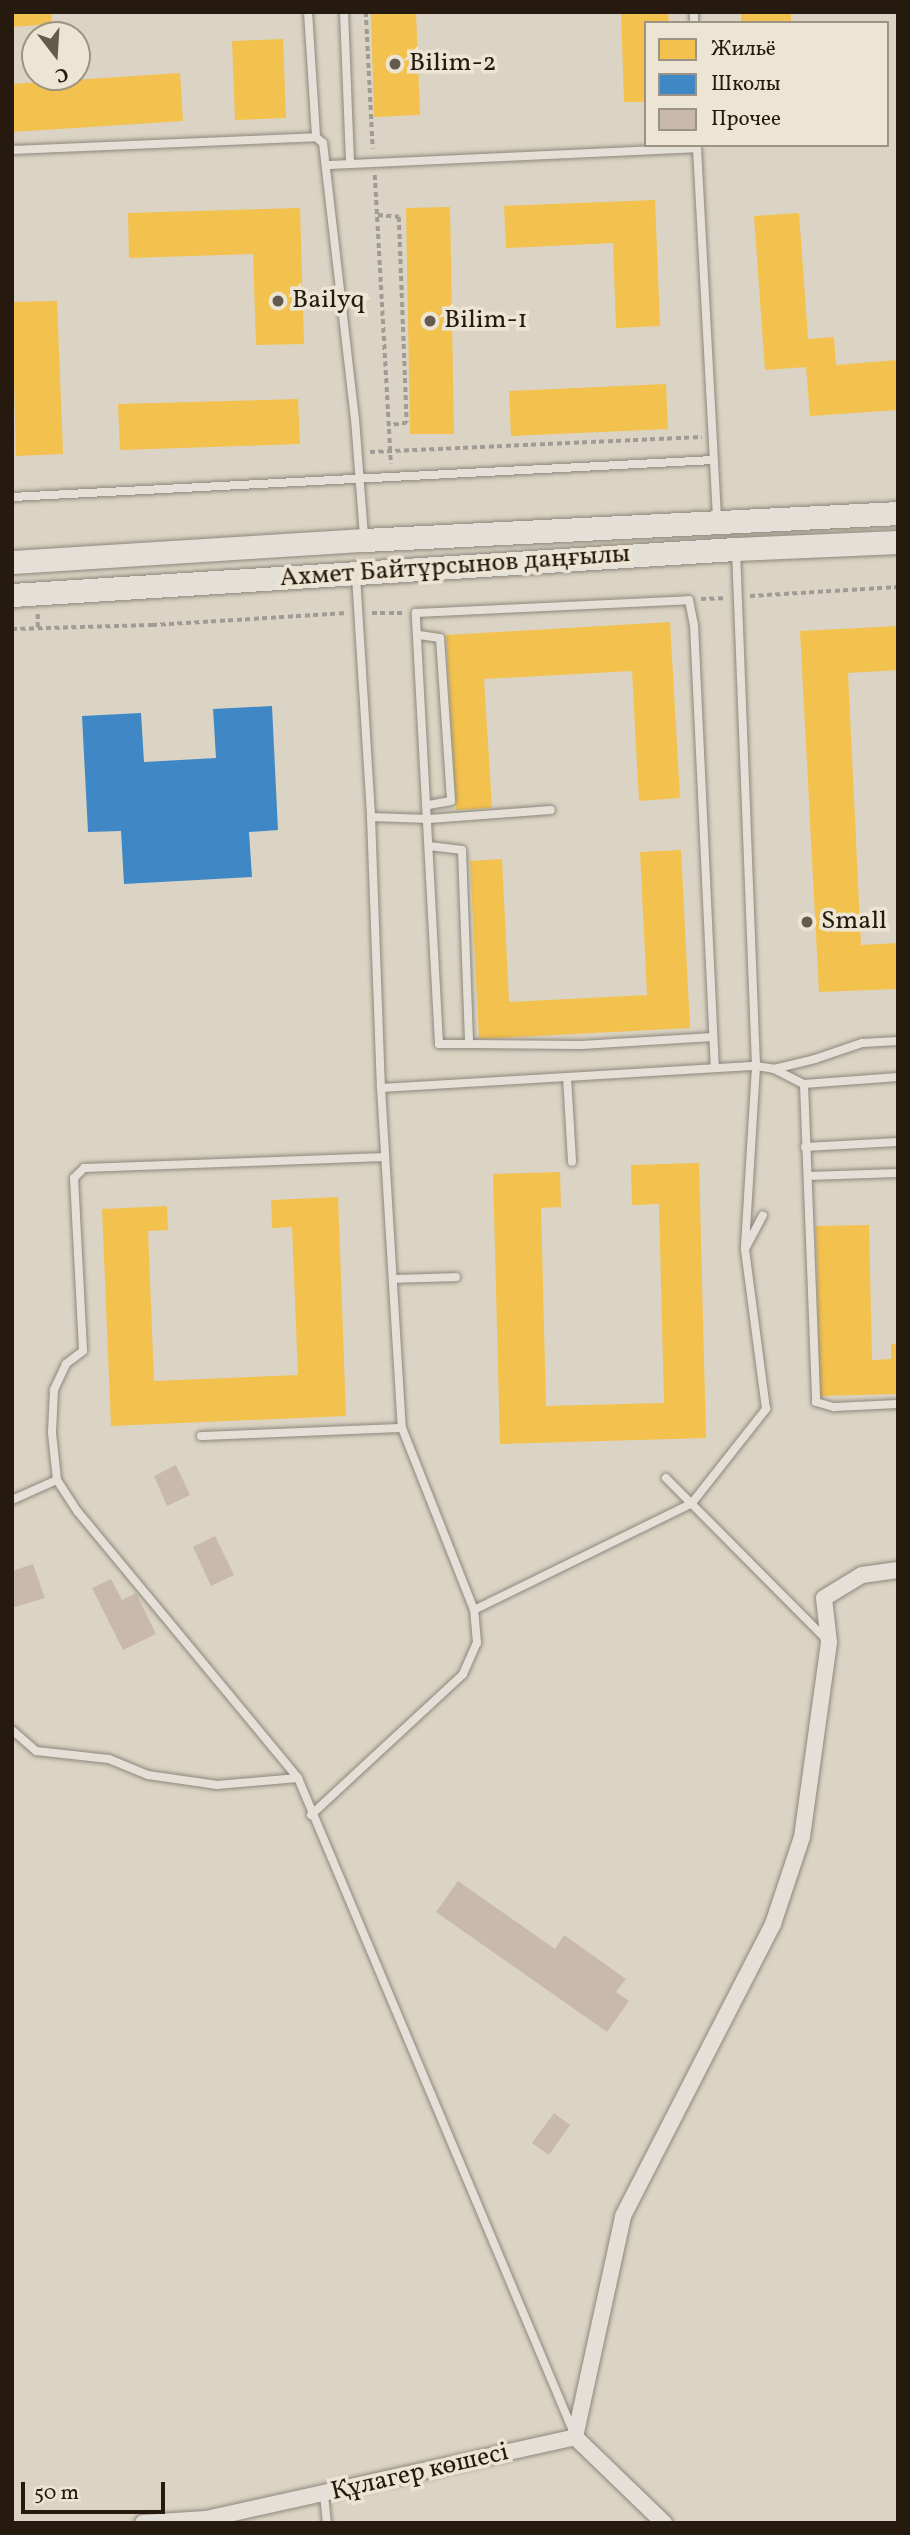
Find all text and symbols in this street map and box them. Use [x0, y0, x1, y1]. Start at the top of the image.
north arrow [21, 21, 91, 91]
legend [644, 21, 889, 147]
text: Жильё [711, 35, 776, 64]
place label: Bilim-2 [409, 48, 496, 80]
marker: Bilim-2 [387, 56, 403, 72]
text: С [52, 60, 71, 88]
text: Школы [711, 70, 781, 99]
text: Прочее [711, 105, 781, 134]
place label: Bailyq [292, 285, 365, 317]
marker: Bailyq [270, 293, 286, 309]
place label: Bilim-1 [444, 305, 528, 337]
marker: Bilim-1 [422, 313, 438, 329]
street label: Ахмет Байтұрсынов даңғылы [279, 539, 631, 595]
place label: Small [821, 906, 887, 938]
marker: Small [799, 914, 815, 930]
street label: Құлагер көшесі [328, 2437, 512, 2509]
scale bar [24, 2468, 168, 2512]
text: 50 m [34, 2479, 79, 2508]

